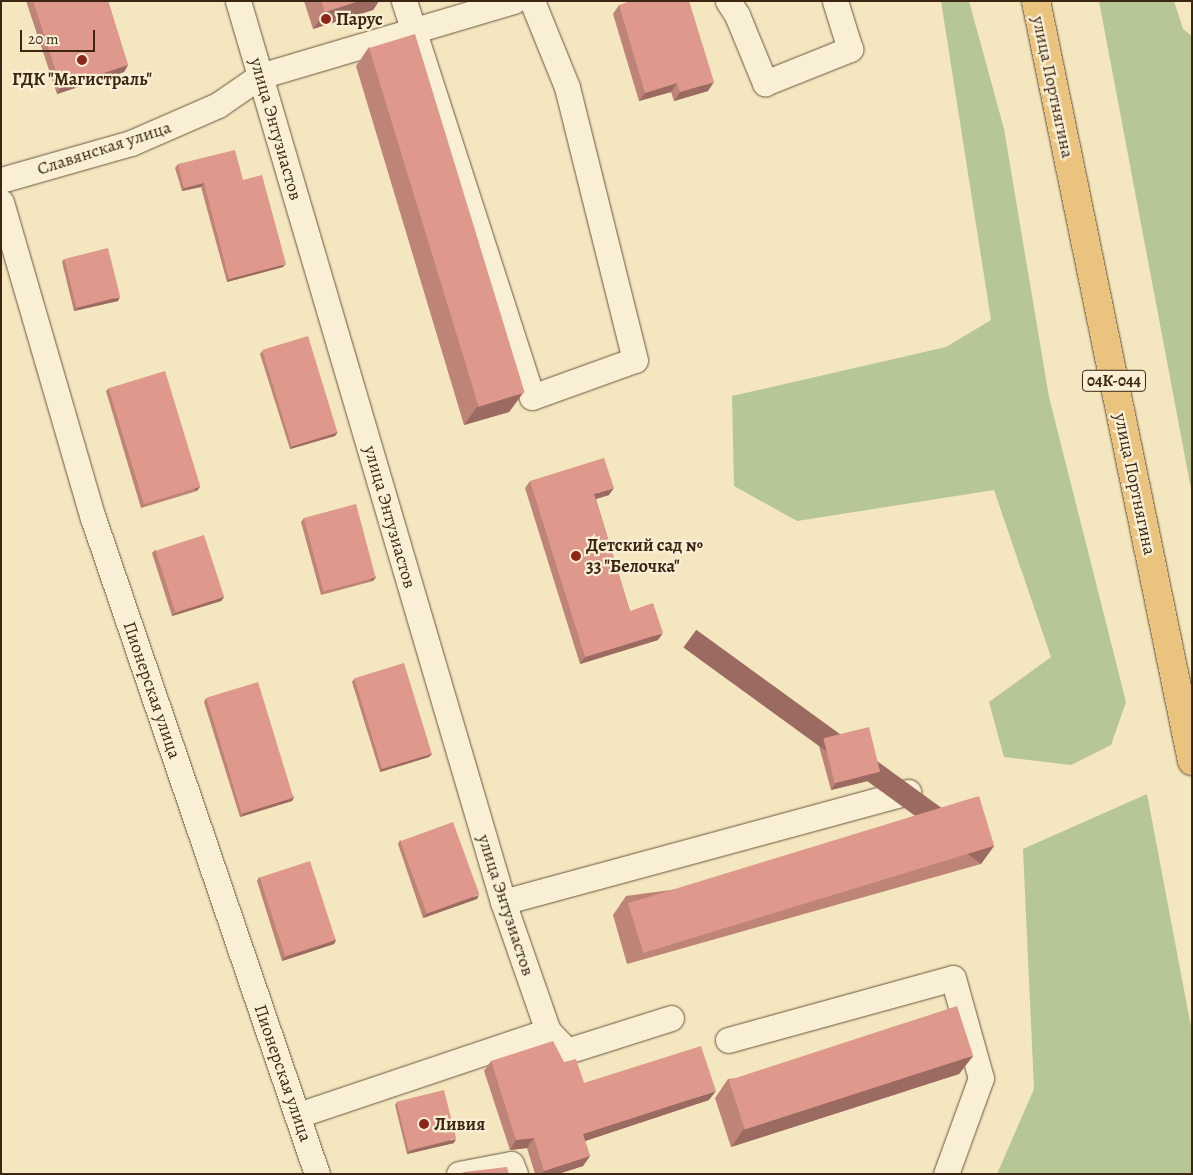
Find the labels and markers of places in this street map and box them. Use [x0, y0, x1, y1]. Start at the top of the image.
place label: Парус [336, 8, 383, 30]
marker: Парус [320, 13, 332, 25]
marker: ГДК "Магистраль" [76, 54, 88, 66]
place label: ГДК "Магистраль" [12, 68, 152, 90]
place label: Детский сад № 33 "Белочка" [586, 535, 703, 578]
marker: Детский сад № 33 "Белочка" [570, 550, 582, 562]
place label: Ливия [434, 1113, 485, 1135]
marker: Ливия [418, 1118, 430, 1130]

